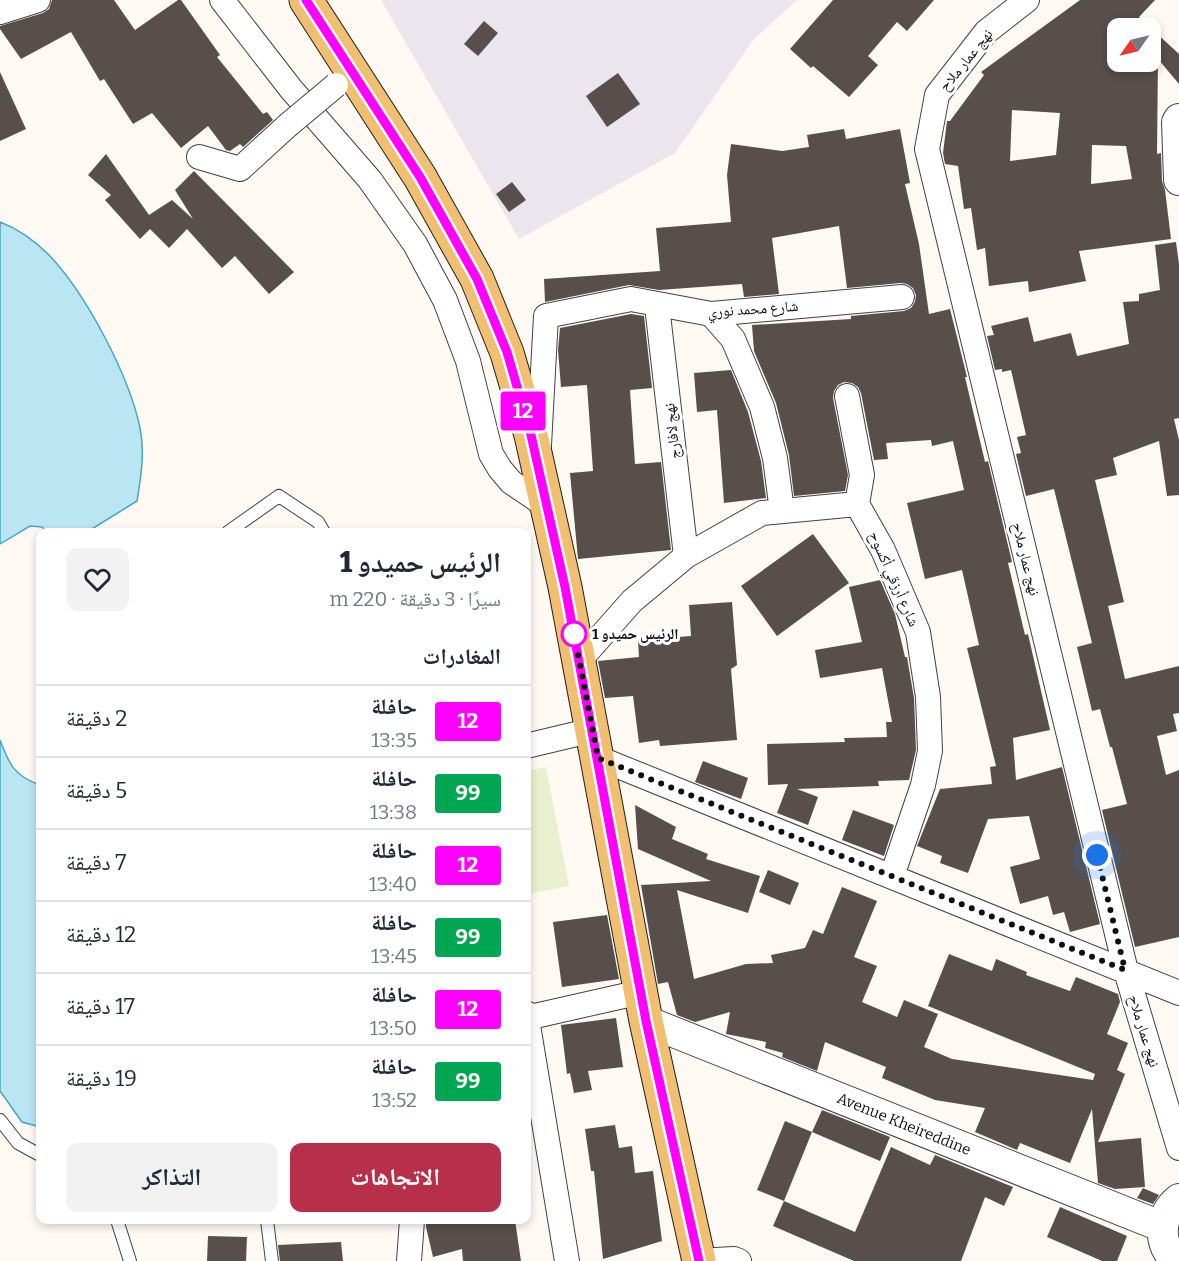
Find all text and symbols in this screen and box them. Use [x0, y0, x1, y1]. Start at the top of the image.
north arrow [1107, 18, 1161, 72]
map controls [1107, 18, 1161, 72]
street label: نهج عمار ملاح [935, 25, 997, 95]
street label: شارع محمد نوري [707, 297, 799, 324]
line badge: 12 [496, 392, 550, 430]
text: 12 [513, 398, 533, 424]
street label: نهج لافارج [660, 402, 685, 460]
street label: نهج عمار ملاح [1007, 521, 1044, 598]
street label: شارع أرزقي أكسوح [862, 528, 923, 631]
text: الرئيس حميدو 1 [340, 546, 501, 579]
button: heart [66, 548, 129, 611]
text: سيرًا · 3 دقيقة · 220 m [330, 587, 501, 611]
marker: الرئيس حميدو 1 [561, 621, 587, 647]
place label: الرئيس حميدو 1 [592, 625, 679, 643]
text: المغادرات [423, 643, 501, 670]
text: حافلة [371, 693, 417, 720]
text: 2 دقيقة [66, 705, 127, 732]
text: 12 [458, 708, 478, 734]
text: 13:35 [371, 728, 417, 752]
text: حافلة [371, 765, 417, 792]
text: 5 دقيقة [66, 777, 127, 804]
text: 99 [456, 780, 480, 806]
text: 13:38 [370, 800, 417, 824]
text: حافلة [371, 837, 417, 864]
your location [1082, 840, 1112, 870]
text: 7 دقيقة [66, 849, 126, 876]
text: 12 [458, 852, 478, 878]
text: 13:40 [369, 872, 417, 896]
text: حافلة [371, 909, 417, 936]
text: 12 دقيقة [66, 921, 136, 948]
text: 99 [456, 924, 480, 950]
text: 13:45 [371, 944, 417, 968]
text: حافلة [371, 981, 417, 1008]
text: 17 دقيقة [66, 993, 135, 1020]
street label: نهج عمار ملاح [1124, 993, 1164, 1070]
text: 12 [458, 996, 478, 1022]
text: 13:50 [370, 1016, 417, 1040]
text: حافلة [371, 1053, 417, 1080]
text: 19 دقيقة [66, 1065, 137, 1092]
text: 99 [456, 1068, 480, 1094]
text: 13:52 [372, 1088, 417, 1112]
street label: Avenue Kheireddine [834, 1089, 974, 1159]
button: التذاكر [66, 1143, 278, 1212]
button: الاتجاهات [290, 1143, 501, 1212]

